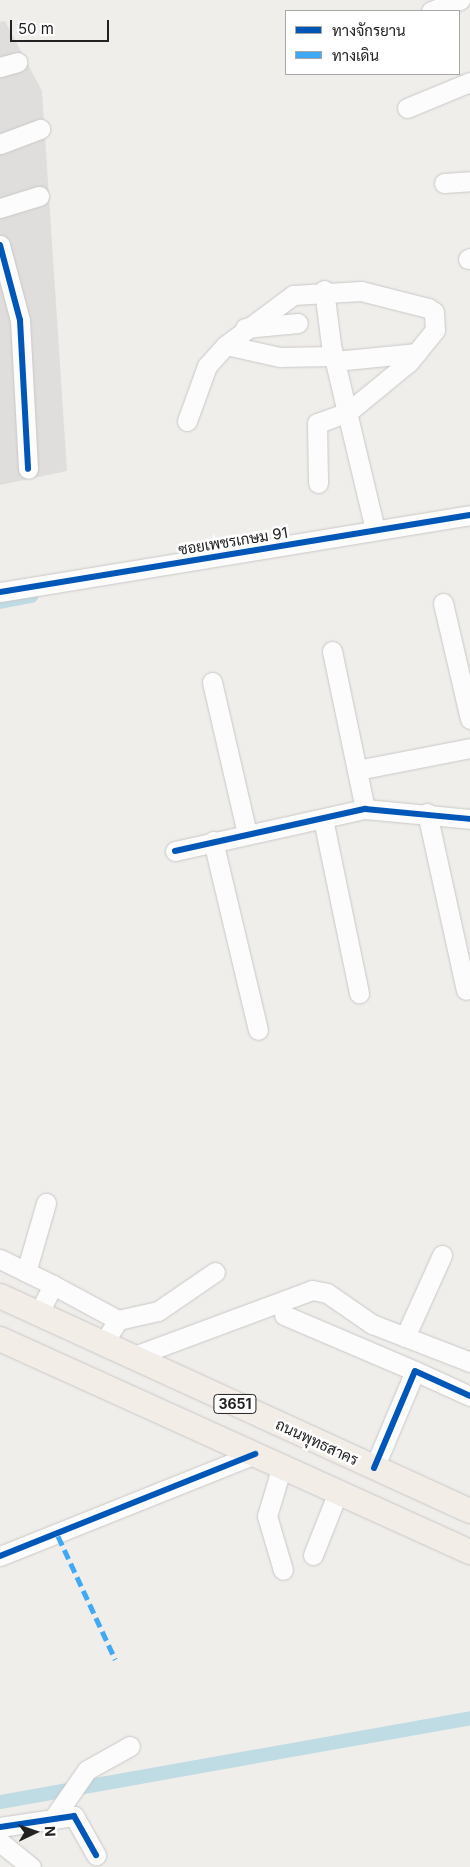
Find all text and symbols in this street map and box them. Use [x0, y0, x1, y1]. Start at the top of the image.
scale bar [12, 10, 111, 42]
legend [285, 10, 460, 75]
text: 50 m [18, 19, 54, 38]
text: ทางจักรยาน [332, 21, 406, 40]
text: ทางเดิน [332, 46, 379, 65]
street label: ซอยเพชรเกษม 91 [177, 523, 289, 559]
road number: 3651 [212, 1392, 258, 1416]
street label: ถนนพุทธสาคร [273, 1415, 361, 1469]
north arrow [10, 1807, 60, 1857]
text: N [42, 1825, 59, 1837]

